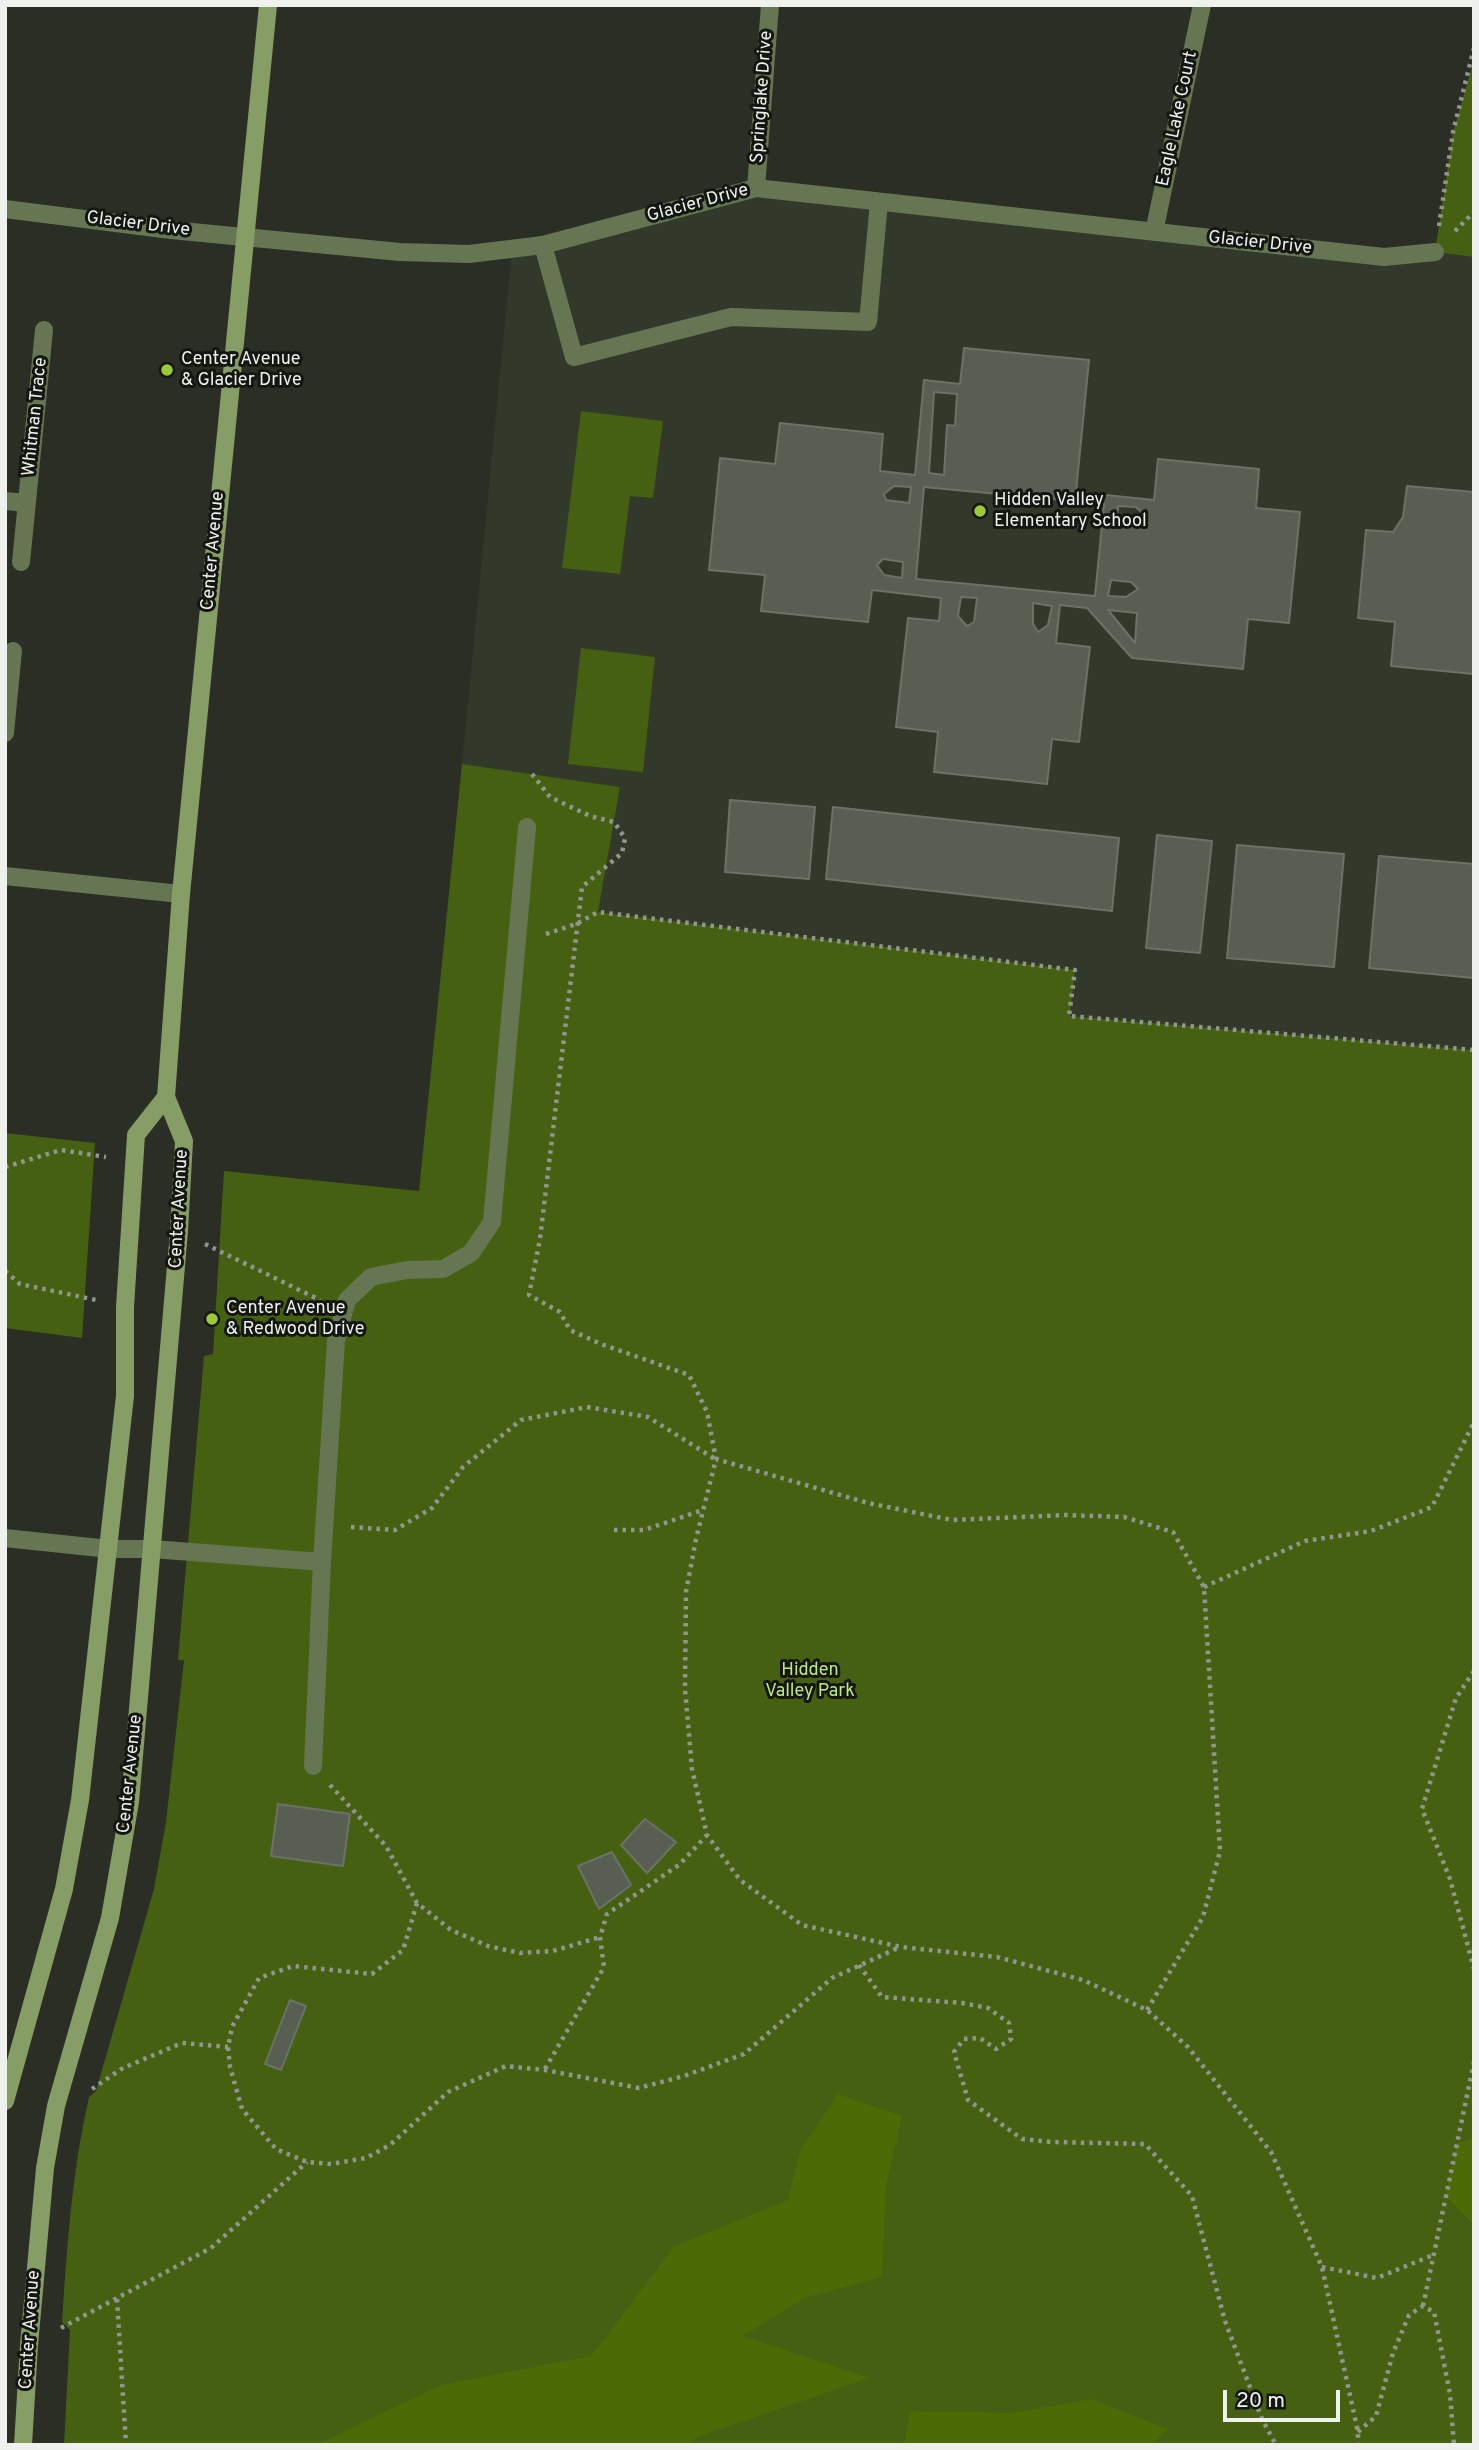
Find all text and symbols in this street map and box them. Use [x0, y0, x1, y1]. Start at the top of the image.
street label: Springlake Drive [748, 30, 778, 164]
street label: Eagle Lake Court [1153, 49, 1203, 189]
street label: Glacier Drive [645, 180, 751, 228]
street label: Glacier Drive [85, 208, 191, 242]
street label: Glacier Drive [1207, 228, 1313, 260]
place label: Center Avenue & Glacier Drive [181, 349, 302, 392]
street label: Whitman Trace [19, 356, 53, 478]
marker: Center Avenue & Glacier Drive [159, 362, 175, 378]
place label: Hidden Valley Elementary School [994, 490, 1147, 532]
street label: Center Avenue [198, 491, 230, 611]
marker: Hidden Valley Elementary School [972, 503, 988, 519]
street label: Center Avenue [166, 1149, 194, 1269]
place label: Center Avenue & Redwood Drive [226, 1298, 364, 1340]
marker: Center Avenue & Redwood Drive [204, 1311, 220, 1327]
park label: Hidden Valley Park [765, 1660, 855, 1702]
street label: Center Avenue [114, 1714, 148, 1834]
street label: Center Avenue [16, 2270, 46, 2390]
scale bar [1227, 2376, 1344, 2420]
text: 20 m [1236, 2388, 1285, 2415]

